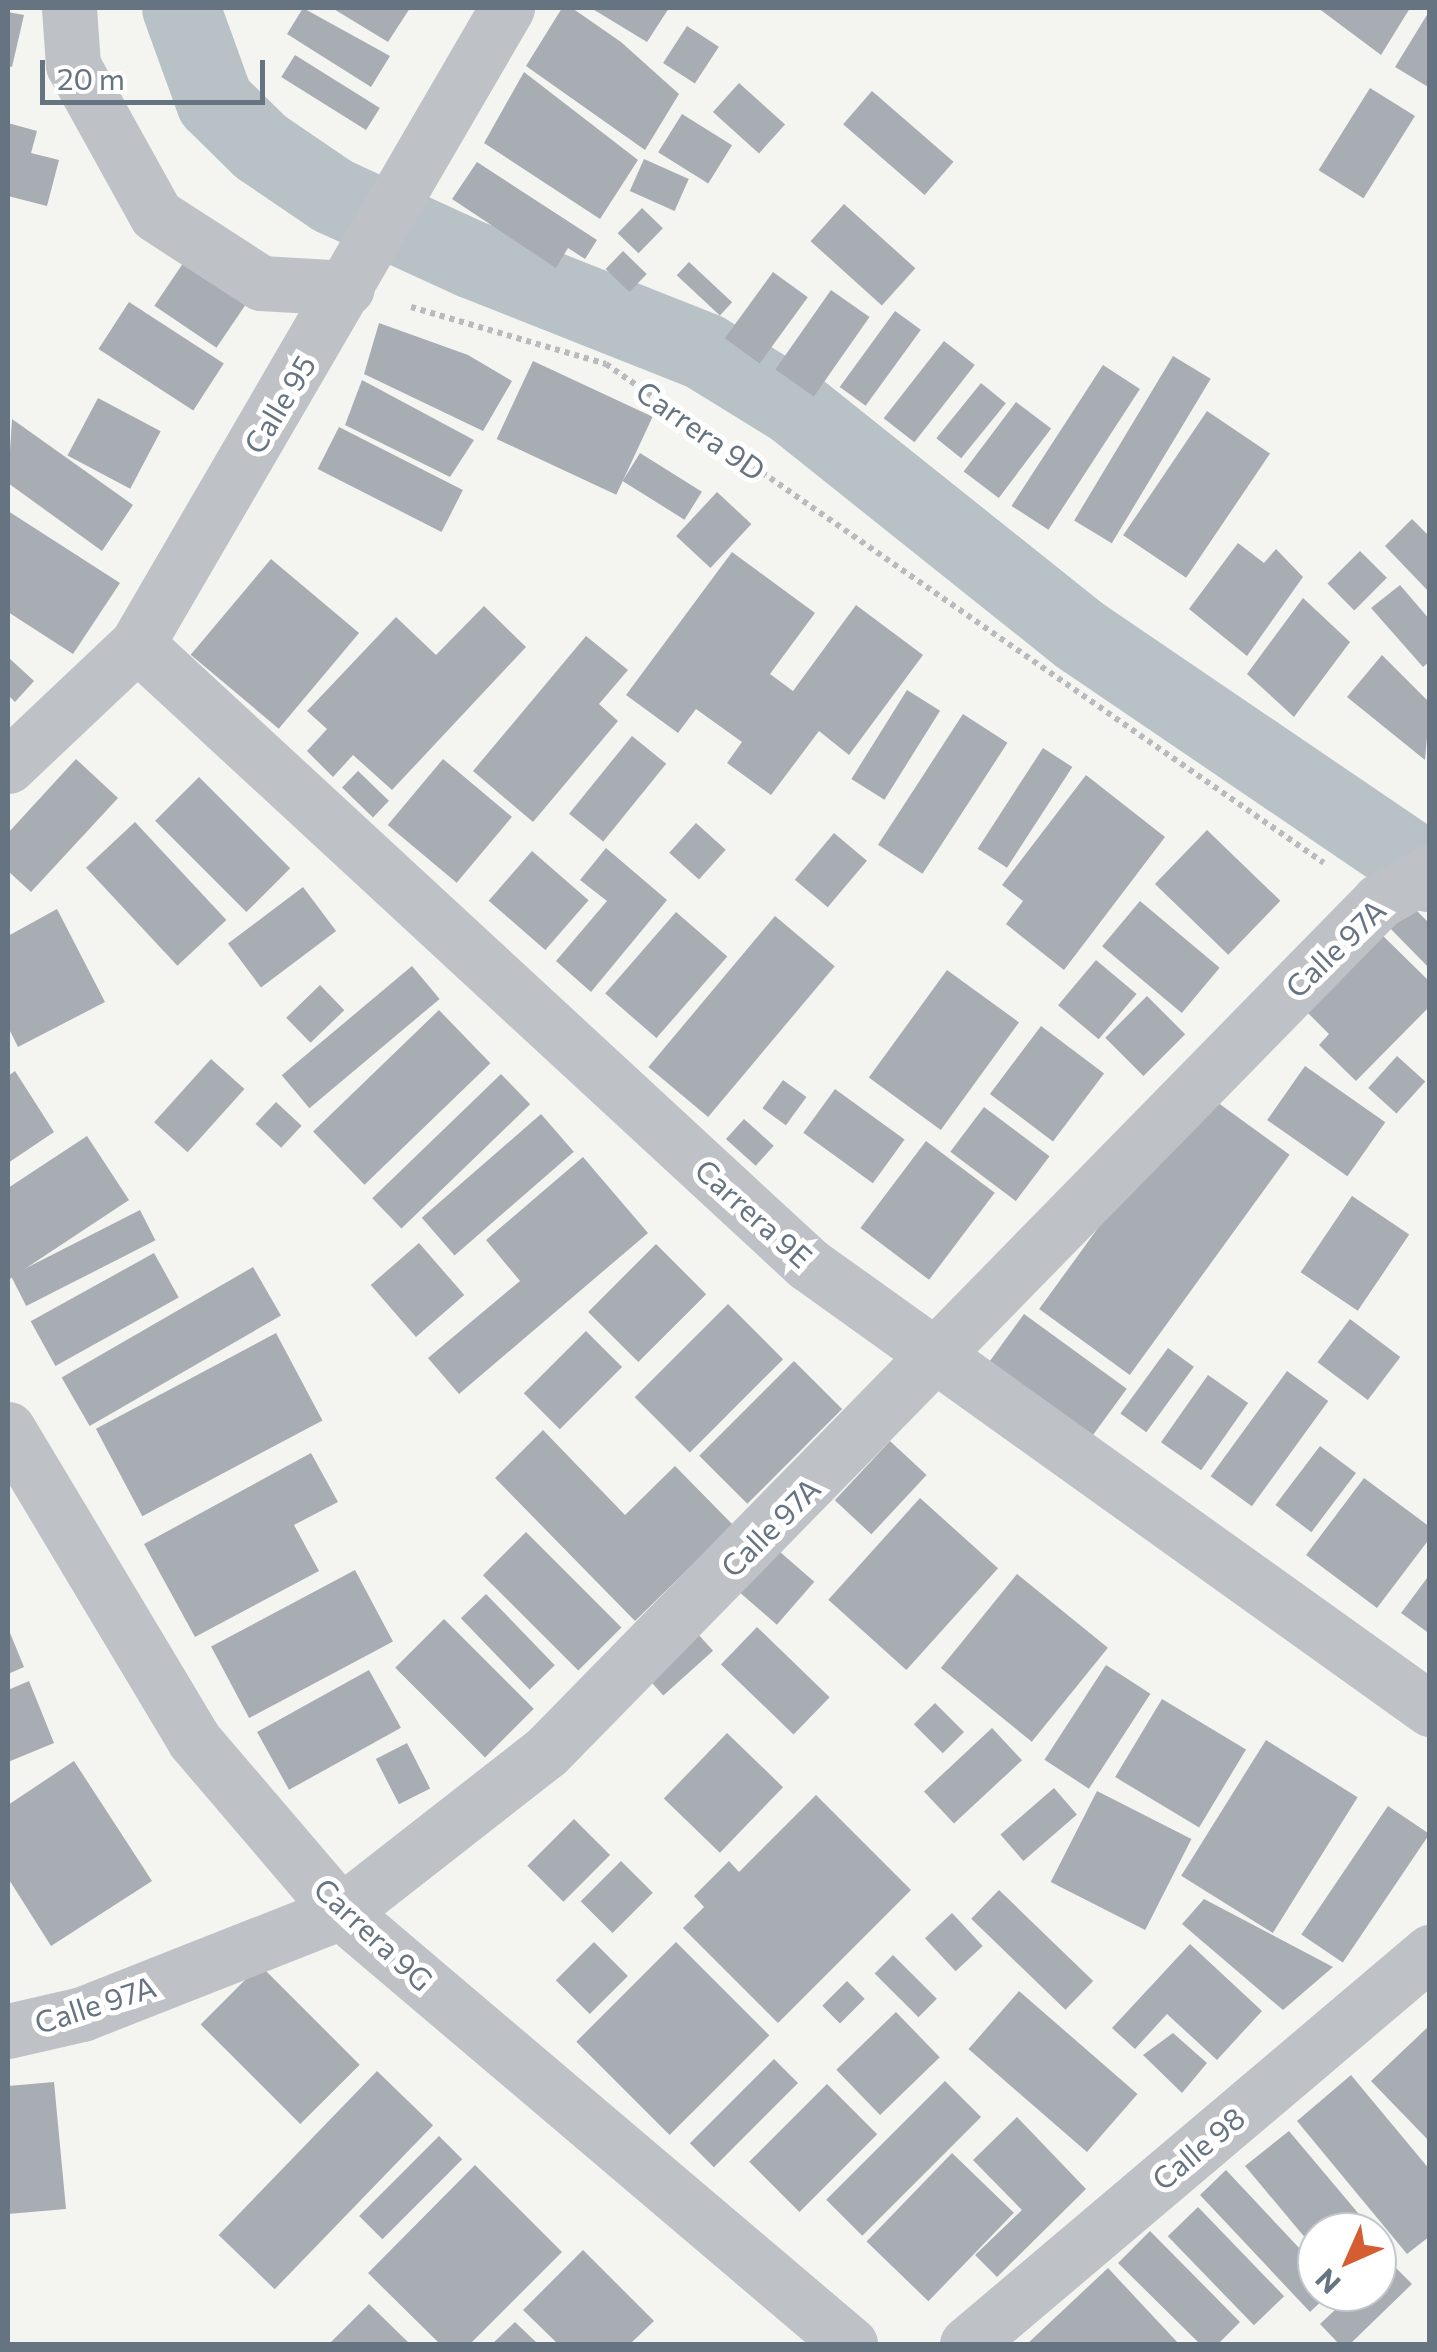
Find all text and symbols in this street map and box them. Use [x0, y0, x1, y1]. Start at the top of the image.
scale bar [45, 40, 270, 102]
text: 20 m [57, 59, 125, 96]
street label: Calle 95 [236, 348, 322, 460]
street label: Carrera 9D [630, 373, 772, 487]
street label: Calle 97A [1277, 892, 1393, 1004]
street label: Carrera 9E [688, 1151, 820, 1275]
street label: Calle 97A [713, 1470, 827, 1584]
street label: Carrera 9G [307, 1870, 441, 1998]
street label: Calle 97A [30, 1968, 160, 2040]
street label: Calle 98 [1145, 2099, 1251, 2197]
north arrow [1297, 2212, 1397, 2312]
text: N [1308, 2262, 1347, 2301]

